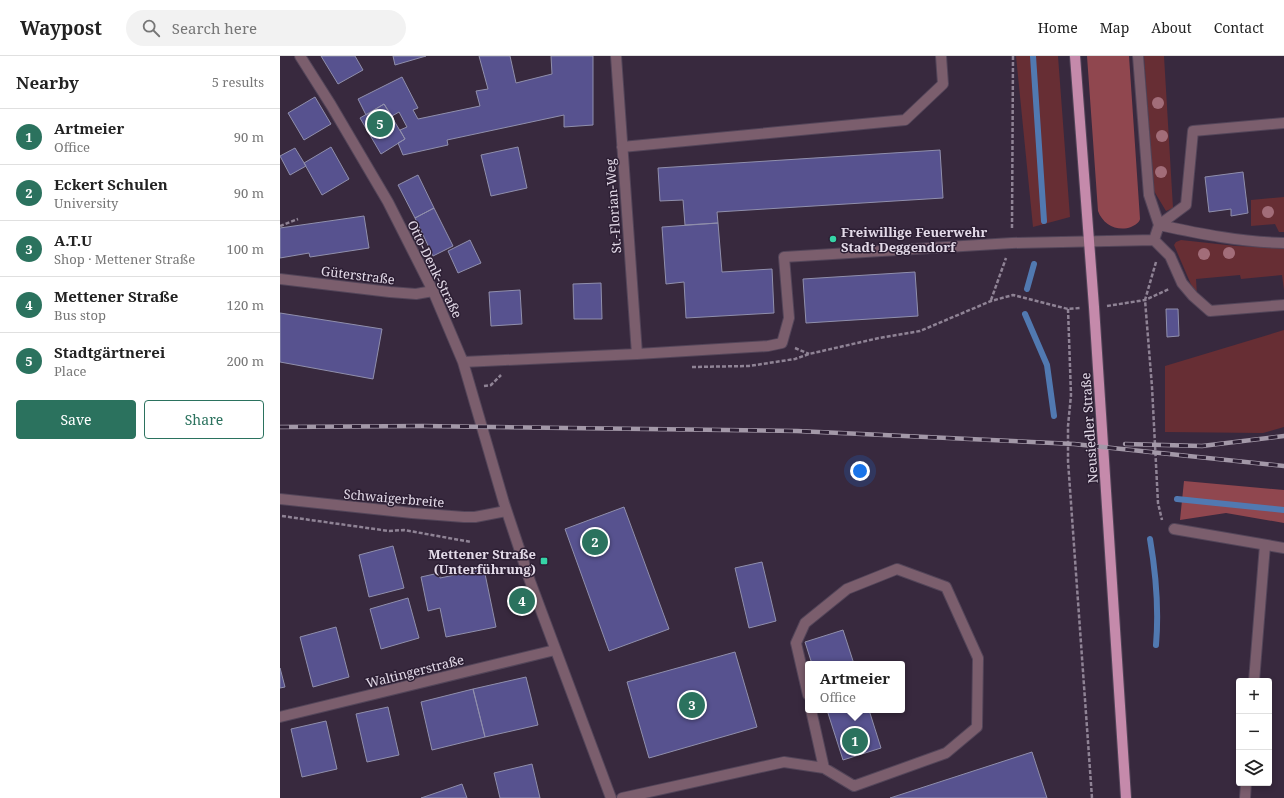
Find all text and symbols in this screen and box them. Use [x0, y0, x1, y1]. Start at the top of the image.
search box [126, 10, 406, 46]
text: Waypost [20, 15, 102, 41]
icon: search [140, 17, 162, 39]
text: Search here [172, 18, 257, 38]
text: Home [1038, 18, 1078, 37]
text: Map [1100, 18, 1129, 37]
text: About [1151, 18, 1192, 37]
text: Contact [1214, 18, 1264, 37]
text: Nearby [16, 71, 79, 94]
text: 5 results [212, 73, 264, 91]
pin: 5 [367, 109, 393, 139]
text: Artmeier [54, 118, 124, 138]
text: 1 [25, 128, 33, 146]
text: 90 m [234, 128, 264, 146]
text: Office [54, 138, 90, 156]
street label: St.-Florian-Weg [601, 158, 625, 254]
text: Eckert Schulen [54, 174, 168, 194]
text: 2 [25, 184, 33, 202]
text: 90 m [234, 184, 264, 202]
text: University [54, 194, 118, 212]
street label: Otto-Denk-Straße [403, 217, 467, 321]
place label: Freiwillige Feuerwehr Stadt Deggendorf [841, 223, 988, 256]
text: A.T.U [54, 230, 92, 250]
marker: Freiwillige Feuerwehr Stadt Deggendorf [828, 234, 838, 244]
text: 3 [25, 240, 33, 258]
text: 100 m [227, 240, 264, 258]
text: Shop · Mettener Straße [54, 250, 195, 268]
street label: Güterstraße [320, 262, 396, 288]
text: Mettener Straße [54, 286, 178, 306]
text: 4 [25, 296, 33, 314]
text: 120 m [227, 296, 264, 314]
text: Bus stop [54, 306, 106, 324]
text: Stadtgärtnerei [54, 342, 165, 362]
text: 5 [25, 352, 33, 370]
text: 200 m [227, 352, 264, 370]
text: Place [54, 362, 87, 380]
street label: Neusiedler Straße [1076, 372, 1102, 484]
button: Save [16, 400, 136, 439]
button: Share [144, 400, 264, 439]
your location [850, 461, 870, 481]
street label: Schwaigerbreite [343, 485, 445, 511]
pin: 2 [582, 527, 608, 557]
place label: Mettener Straße (Unterführung) [428, 545, 536, 578]
marker: Mettener Straße (Unterführung) [539, 556, 549, 566]
pin: 4 [509, 586, 535, 616]
street label: Waltingerstraße [364, 650, 466, 692]
popup [805, 661, 905, 713]
text: Artmeier [820, 668, 890, 688]
map controls [1236, 678, 1272, 786]
button: + [1236, 678, 1272, 714]
text: Office [820, 688, 856, 706]
pin: 3 [679, 690, 705, 720]
button: − [1236, 714, 1272, 750]
pin: 1 [842, 726, 868, 756]
button: layers [1236, 750, 1272, 786]

